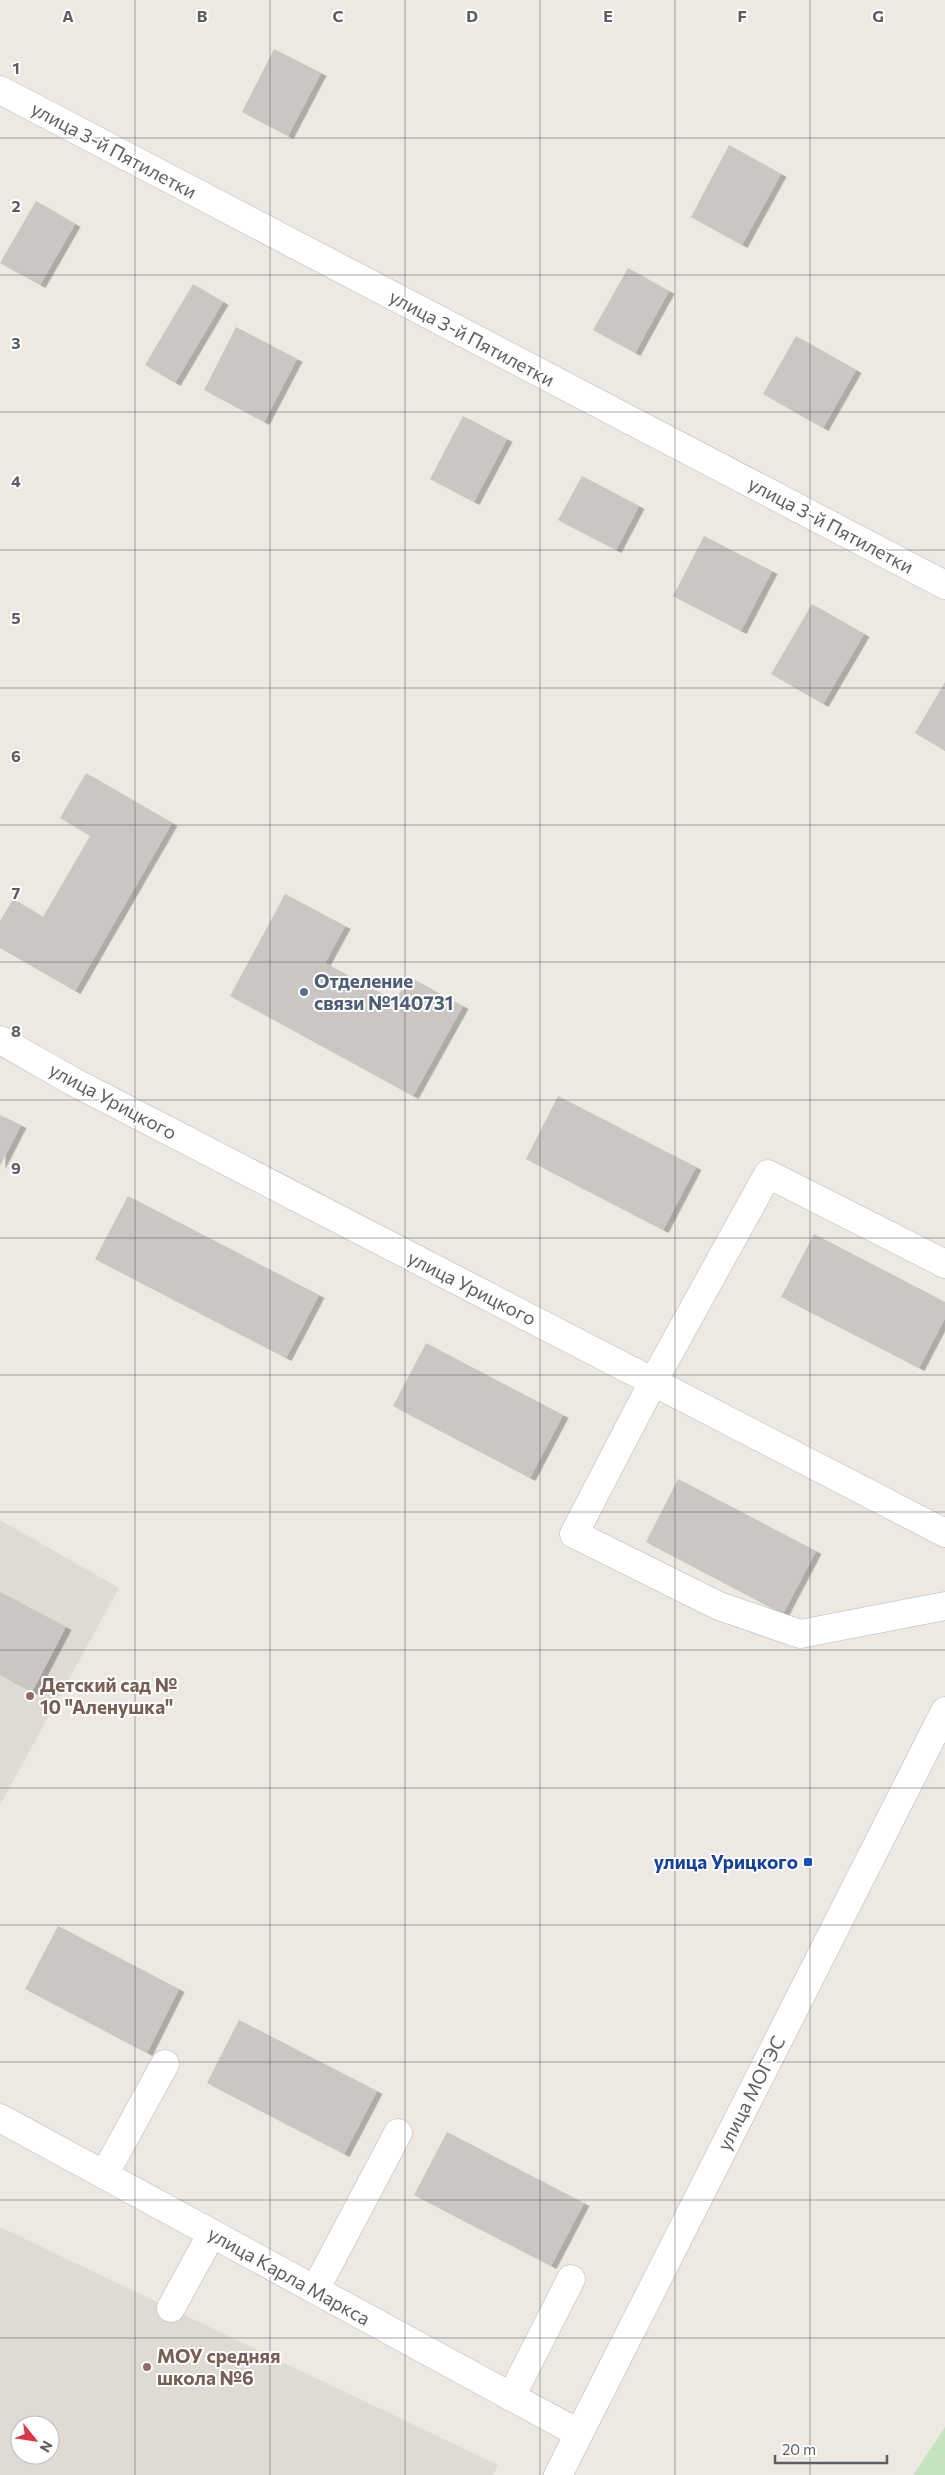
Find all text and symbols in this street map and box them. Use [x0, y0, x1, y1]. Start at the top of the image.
text: A [62, 6, 74, 25]
text: B [197, 6, 208, 25]
text: C [333, 6, 344, 25]
text: D [466, 6, 478, 25]
text: E [603, 6, 613, 25]
text: F [737, 6, 747, 25]
text: G [872, 6, 884, 25]
text: 1 [12, 58, 20, 77]
street label: улица 3-й Пятилетки [28, 96, 201, 203]
text: 2 [11, 196, 21, 215]
street label: улица 3-й Пятилетки [386, 284, 559, 391]
text: 3 [11, 333, 21, 352]
text: 4 [11, 471, 21, 490]
street label: улица 3-й Пятилетки [745, 471, 918, 578]
text: 5 [11, 608, 21, 627]
text: 6 [11, 746, 21, 765]
text: 7 [12, 883, 21, 902]
place label: Отделение связи №140731 [314, 969, 453, 1014]
marker: Отделение связи №140731 [298, 986, 310, 998]
text: 8 [11, 1021, 21, 1040]
street label: улица Урицкого [46, 1057, 181, 1144]
text: 9 [11, 1158, 21, 1177]
street label: улица Урицкого [404, 1245, 540, 1330]
place label: Детский сад № 10 "Аленушка" [40, 1673, 177, 1718]
marker: Детский сад № 10 "Аленушка" [24, 1690, 36, 1702]
place label: улица Урицкого [654, 1850, 798, 1873]
marker: улица Урицкого [802, 1856, 814, 1868]
street label: улица МОГЭС [712, 2032, 789, 2154]
street label: улица Карла Маркса [204, 2221, 374, 2330]
place label: МОУ средняя школа №6 [157, 2344, 281, 2389]
marker: МОУ средняя школа №6 [141, 2361, 153, 2373]
north arrow [10, 2415, 60, 2465]
scale bar [775, 2432, 888, 2464]
text: N [37, 2438, 57, 2456]
text: 20 m [782, 2440, 816, 2458]

